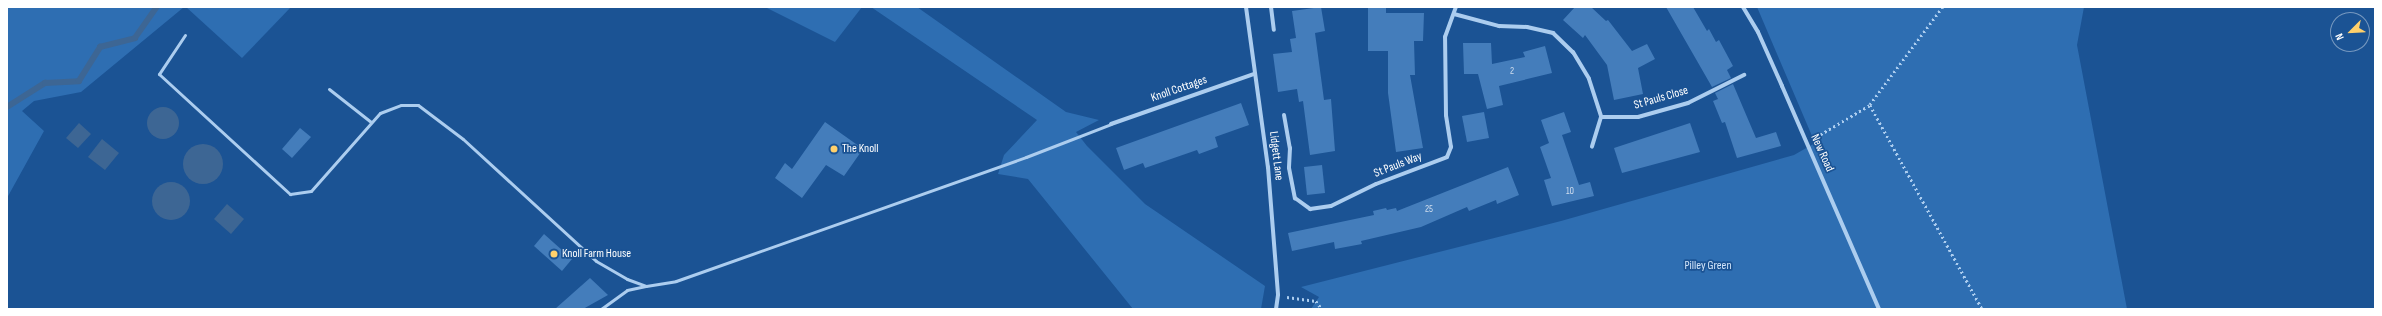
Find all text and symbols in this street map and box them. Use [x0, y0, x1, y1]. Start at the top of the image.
north arrow [2330, 12, 2370, 52]
text: N [2332, 31, 2347, 42]
house number: 2 [1510, 66, 1514, 78]
street label: Knoll Cottages [1149, 73, 1209, 105]
street label: St Pauls Close [1632, 83, 1690, 113]
street label: Lidgett Lane [1266, 131, 1286, 181]
street label: New Road [1807, 132, 1837, 174]
place label: The Knoll [842, 142, 879, 156]
marker: The Knoll [829, 144, 839, 154]
street label: St Pauls Way [1372, 149, 1424, 181]
house number: 10 [1566, 186, 1574, 198]
house number: 25 [1425, 204, 1433, 216]
place label: Knoll Farm House [562, 247, 631, 261]
marker: Knoll Farm House [549, 249, 559, 259]
park label: Pilley Green [1684, 259, 1732, 273]

